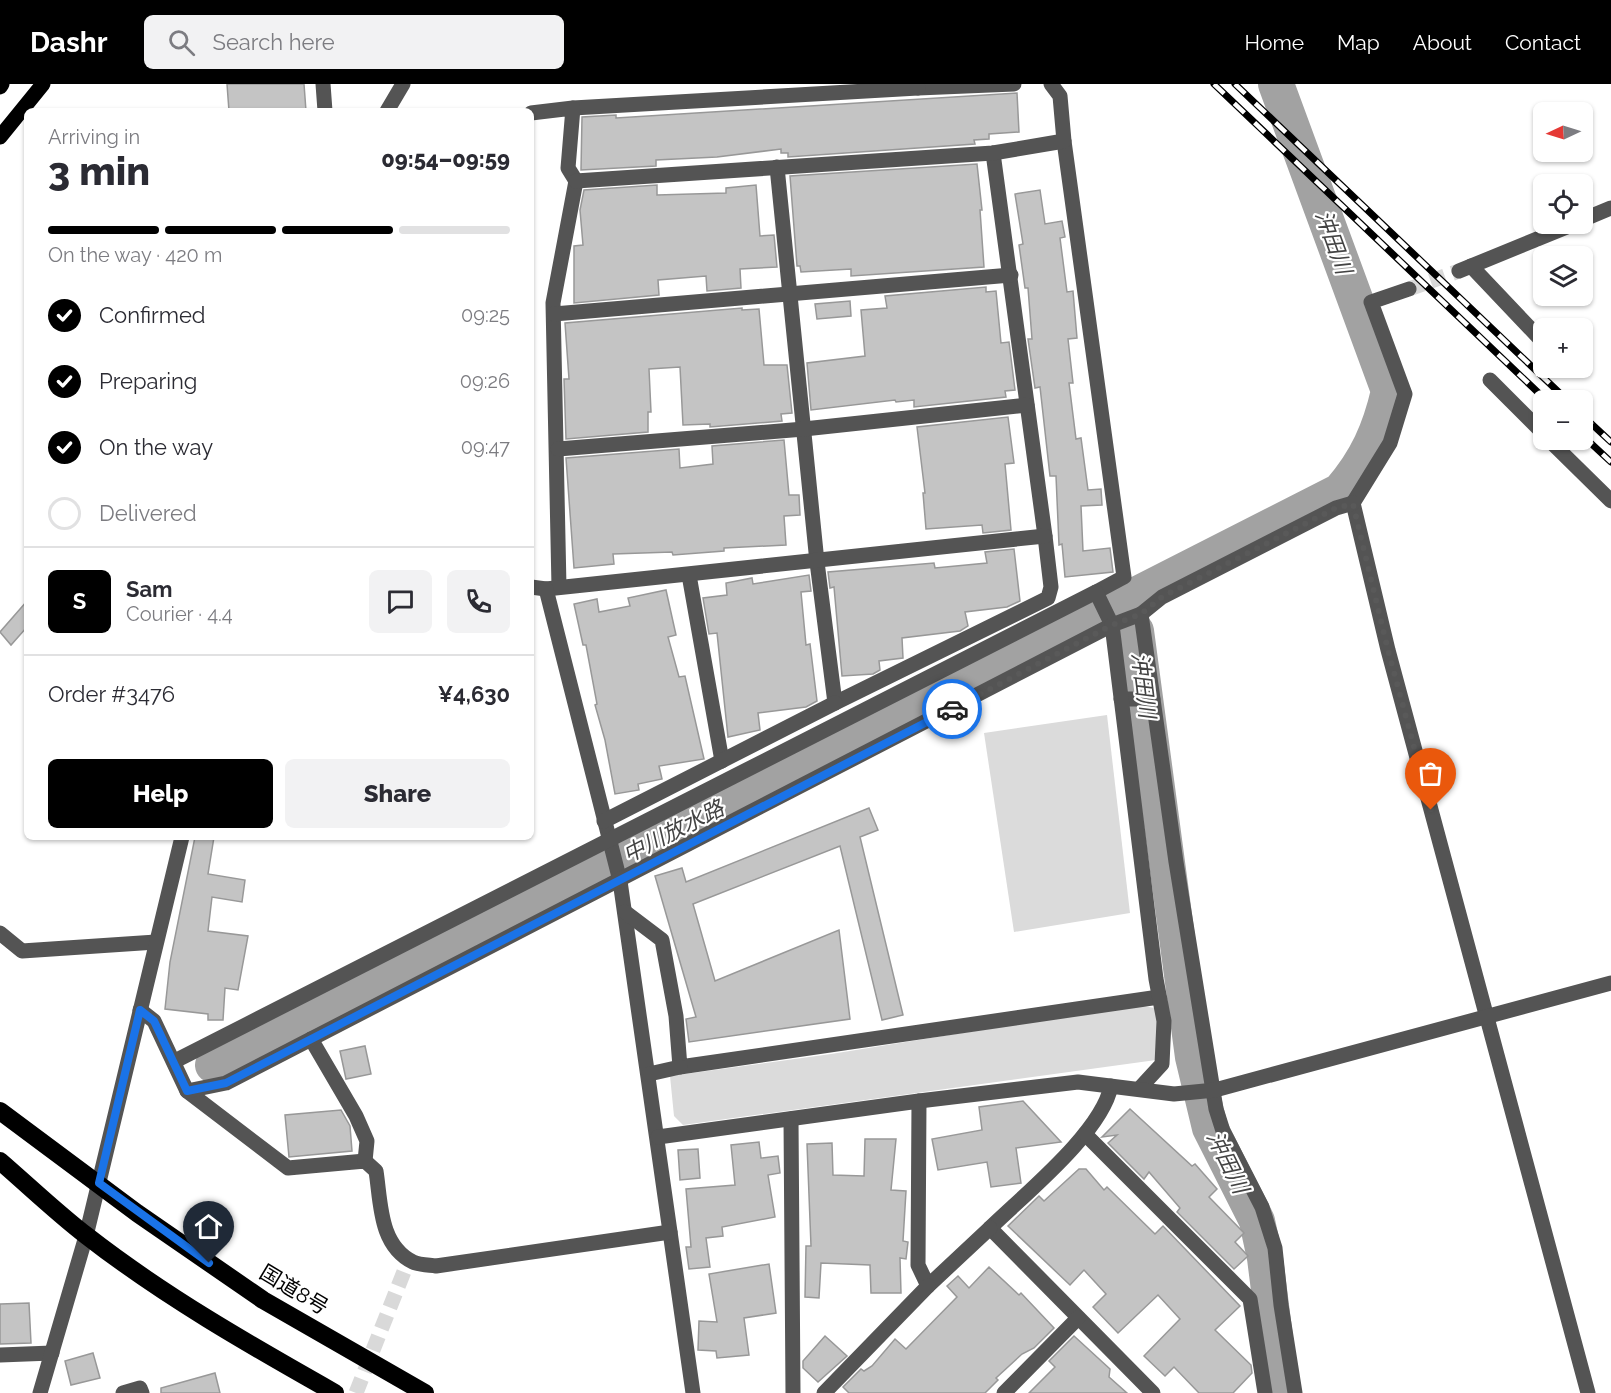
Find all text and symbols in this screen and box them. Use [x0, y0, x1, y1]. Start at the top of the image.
search box [144, 15, 564, 69]
text: Dashr [30, 26, 108, 59]
icon: search [165, 26, 198, 59]
text: Search here [213, 29, 335, 55]
text: Home [1245, 30, 1304, 55]
text: Map [1337, 30, 1380, 55]
text: About [1413, 30, 1472, 55]
text: Contact [1505, 30, 1581, 55]
north arrow [1533, 102, 1593, 162]
map controls [1533, 102, 1593, 450]
text: Arriving in [48, 125, 140, 149]
text: 09:54–09:59 [381, 146, 510, 172]
text: 3 min [48, 148, 150, 194]
button: locate [1533, 174, 1593, 234]
water label: 沖田川 [1310, 207, 1358, 279]
text: On the way · 420 m [48, 243, 222, 267]
button: layers [1533, 246, 1593, 306]
icon: check [48, 299, 81, 332]
text: Confirmed [99, 302, 206, 328]
text: 09:25 [461, 303, 510, 327]
button: + [1533, 318, 1593, 378]
icon: check [48, 365, 81, 398]
text: Preparing [99, 368, 197, 394]
text: 09:26 [460, 369, 510, 393]
button: − [1533, 390, 1593, 450]
icon: check [48, 431, 81, 464]
text: On the way [99, 434, 213, 460]
text: 09:47 [461, 435, 510, 459]
text: Delivered [99, 500, 197, 526]
button: chat [369, 570, 432, 633]
button: phone [447, 570, 510, 633]
text: Sam [126, 576, 173, 602]
text: S [73, 588, 86, 614]
text: Courier · 4.4 [126, 602, 233, 626]
water label: 沖田川 [1127, 651, 1161, 721]
courier [922, 679, 982, 739]
text: Order #3476 [48, 681, 175, 707]
text: ¥4,630 [438, 681, 510, 707]
icon: car [936, 693, 969, 726]
pin [1405, 748, 1456, 810]
icon: bag [1414, 757, 1447, 790]
button: Help [48, 759, 273, 828]
button: Share [285, 759, 510, 828]
water label: 中川放水路 [618, 794, 730, 868]
water label: 沖田川 [1202, 1127, 1255, 1199]
pin [183, 1201, 234, 1263]
icon: home [192, 1210, 225, 1243]
street label: 国道8号 [255, 1259, 333, 1320]

